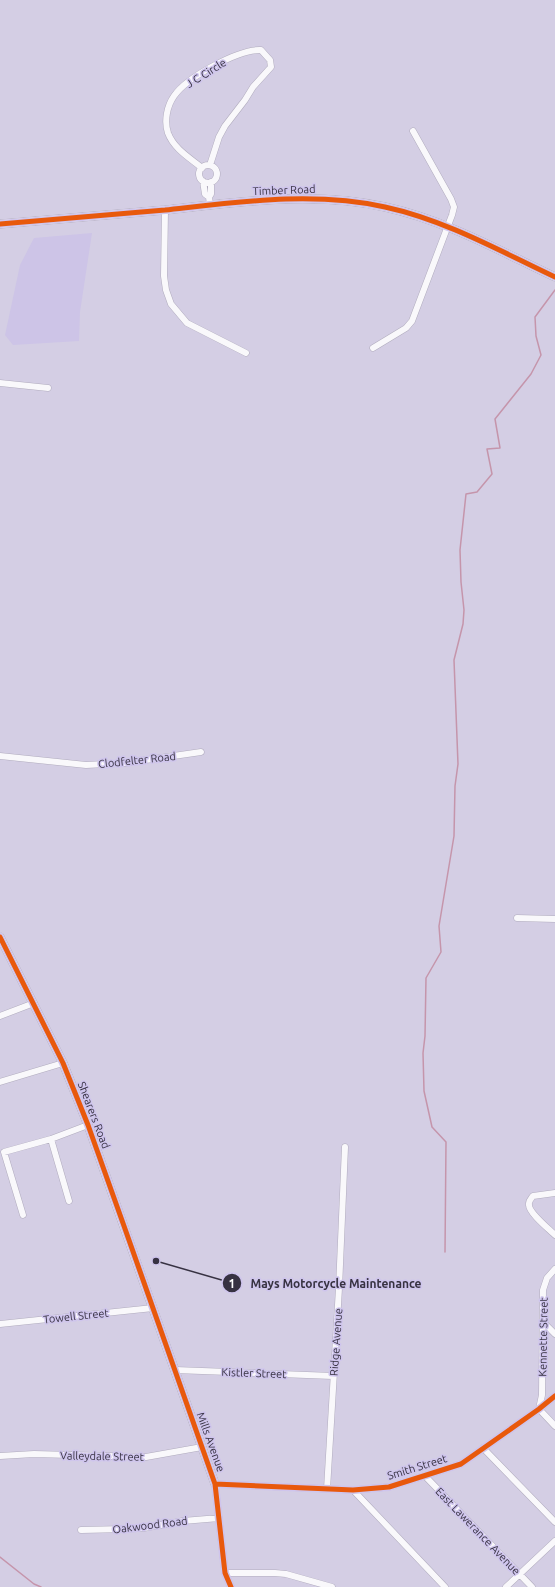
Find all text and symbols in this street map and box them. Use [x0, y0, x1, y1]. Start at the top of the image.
street label: J C Circle [184, 56, 228, 90]
street label: Timber Road [252, 183, 316, 197]
street label: Clodfelter Road [98, 750, 176, 770]
street label: Shearers Road [76, 1080, 112, 1150]
callout: Mays Motorcycle Maintenance [222, 1271, 429, 1295]
text: 1 [229, 1277, 235, 1290]
text: Mays Motorcycle Maintenance [250, 1277, 422, 1290]
street label: Kennette Street [536, 1297, 550, 1377]
street label: Towell Street [43, 1307, 110, 1325]
street label: Ridge Avenue [328, 1308, 344, 1376]
street label: Kistler Street [221, 1366, 287, 1380]
street label: Mills Avenue [195, 1411, 227, 1473]
street label: Valleydale Street [60, 1449, 145, 1463]
street label: Smith Street [386, 1452, 449, 1482]
street label: East Lawerance Avenue [433, 1485, 523, 1577]
street label: Oakwood Road [112, 1514, 188, 1536]

